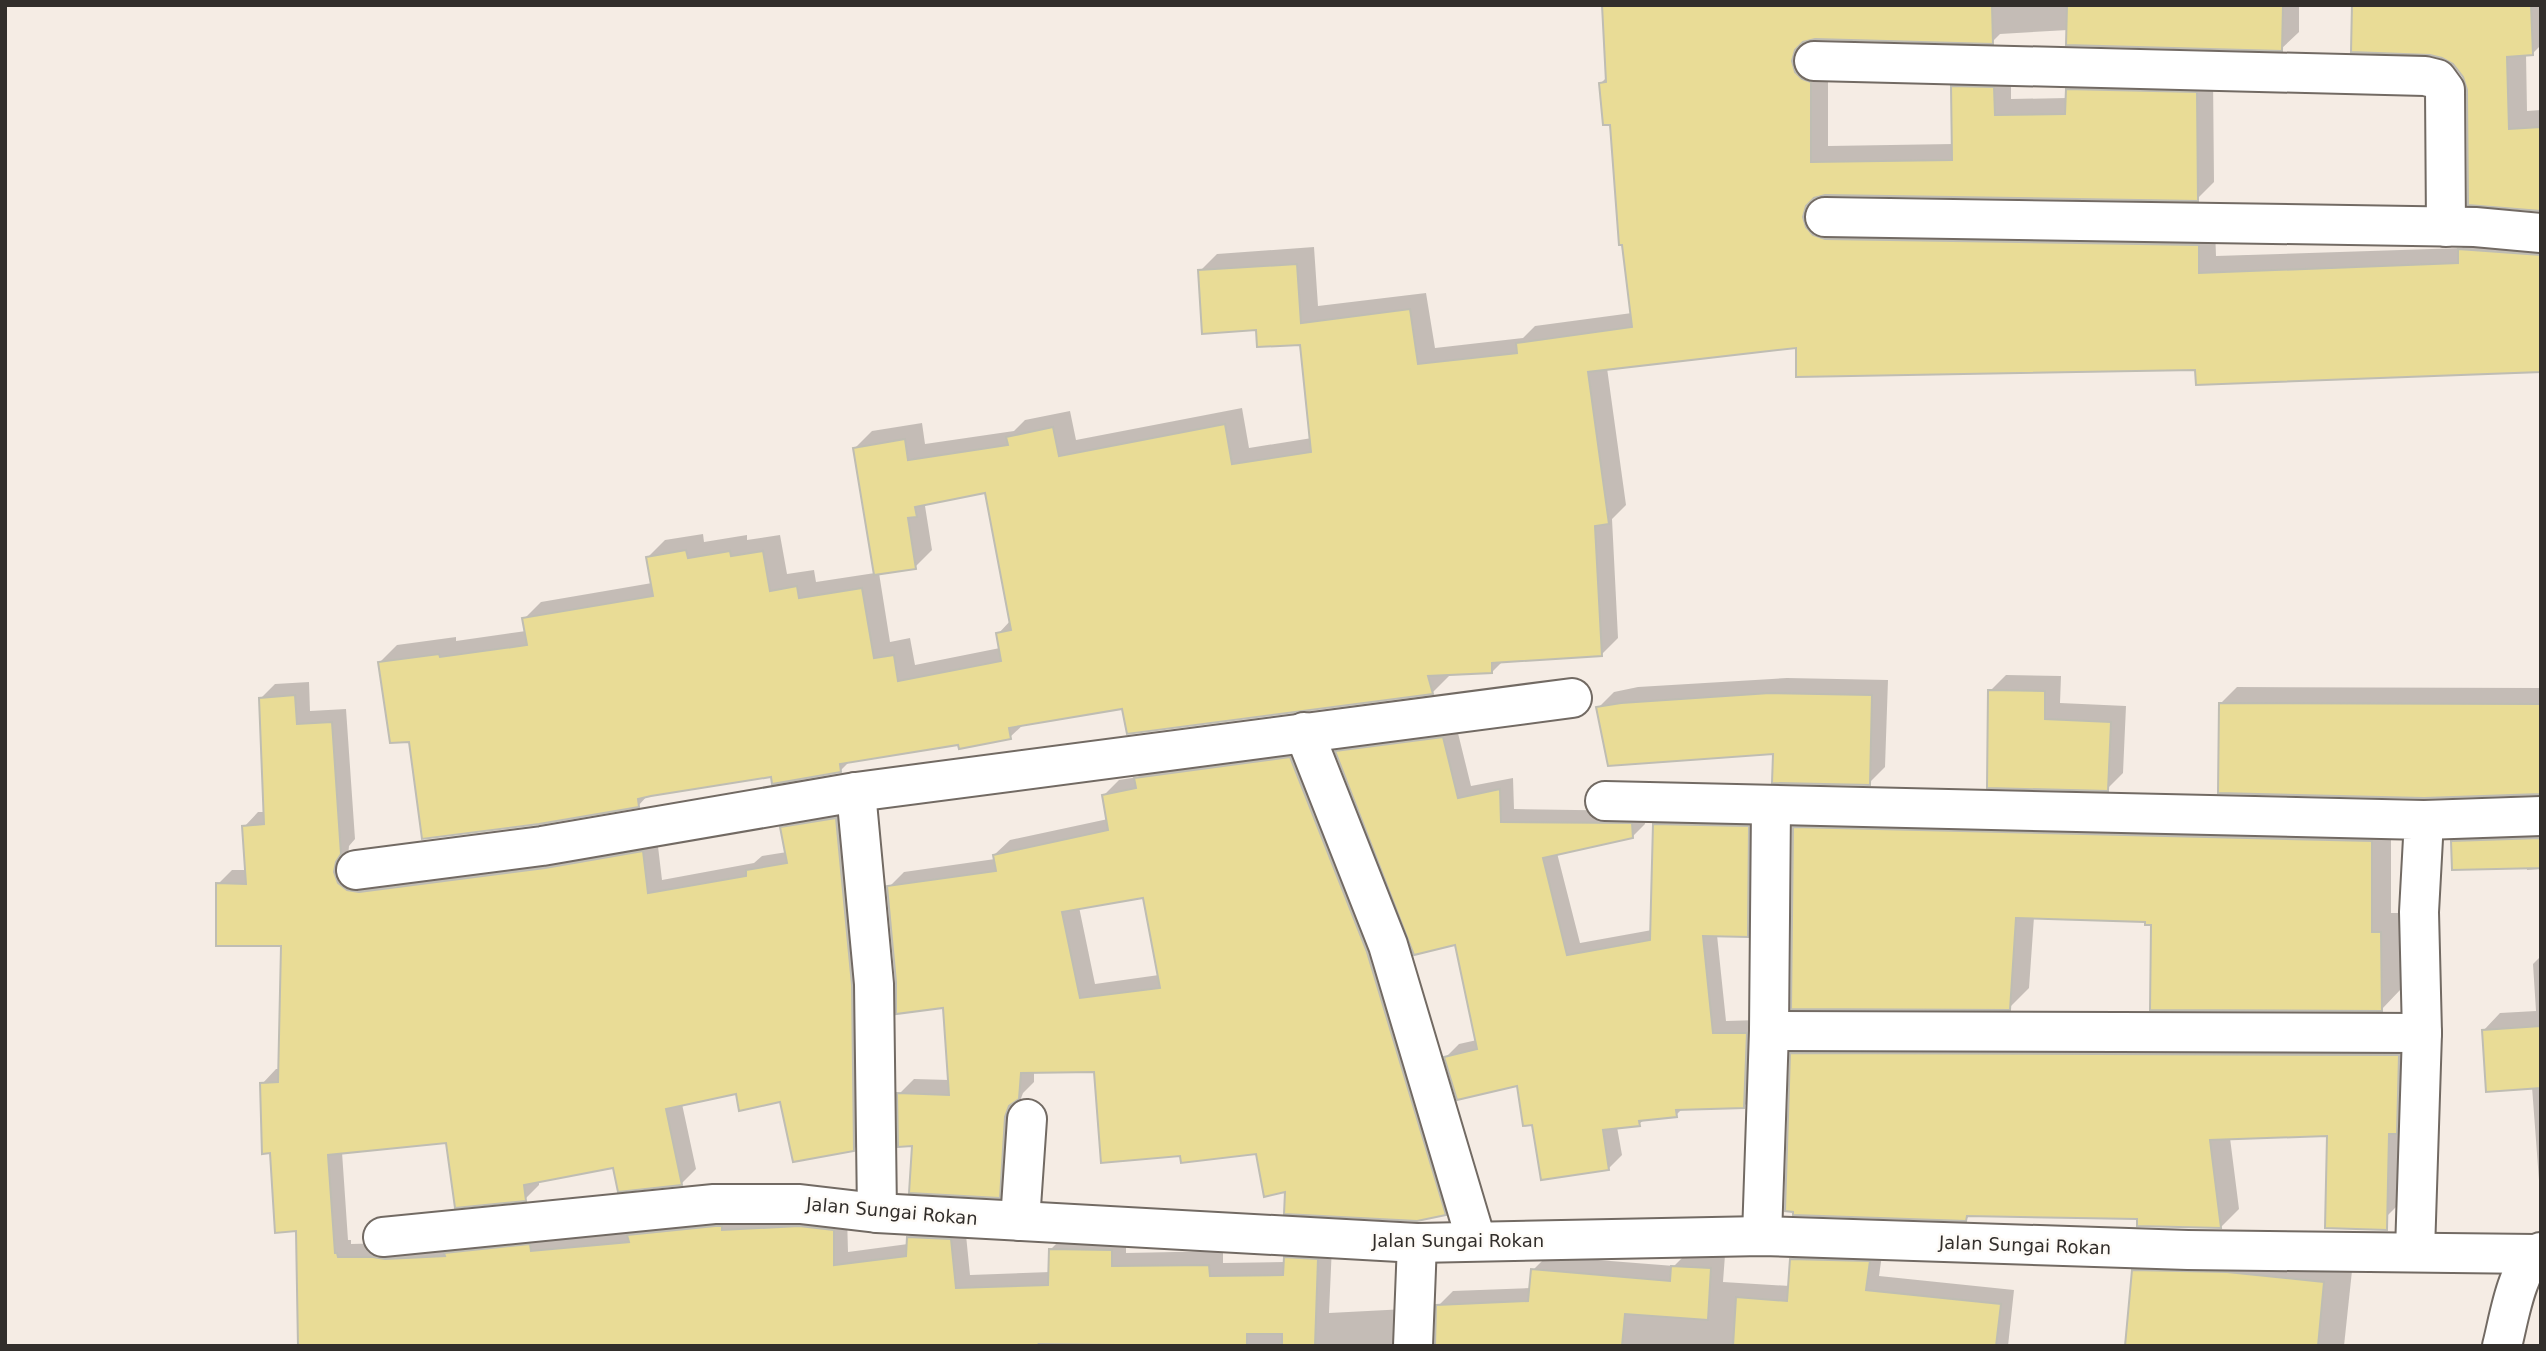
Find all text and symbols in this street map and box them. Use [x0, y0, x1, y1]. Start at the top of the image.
street label: Jalan Sungai Rokan [804, 1193, 979, 1229]
street label: Jalan Sungai Rokan [1371, 1230, 1544, 1251]
street label: Jalan Sungai Rokan [1938, 1231, 2111, 1258]

